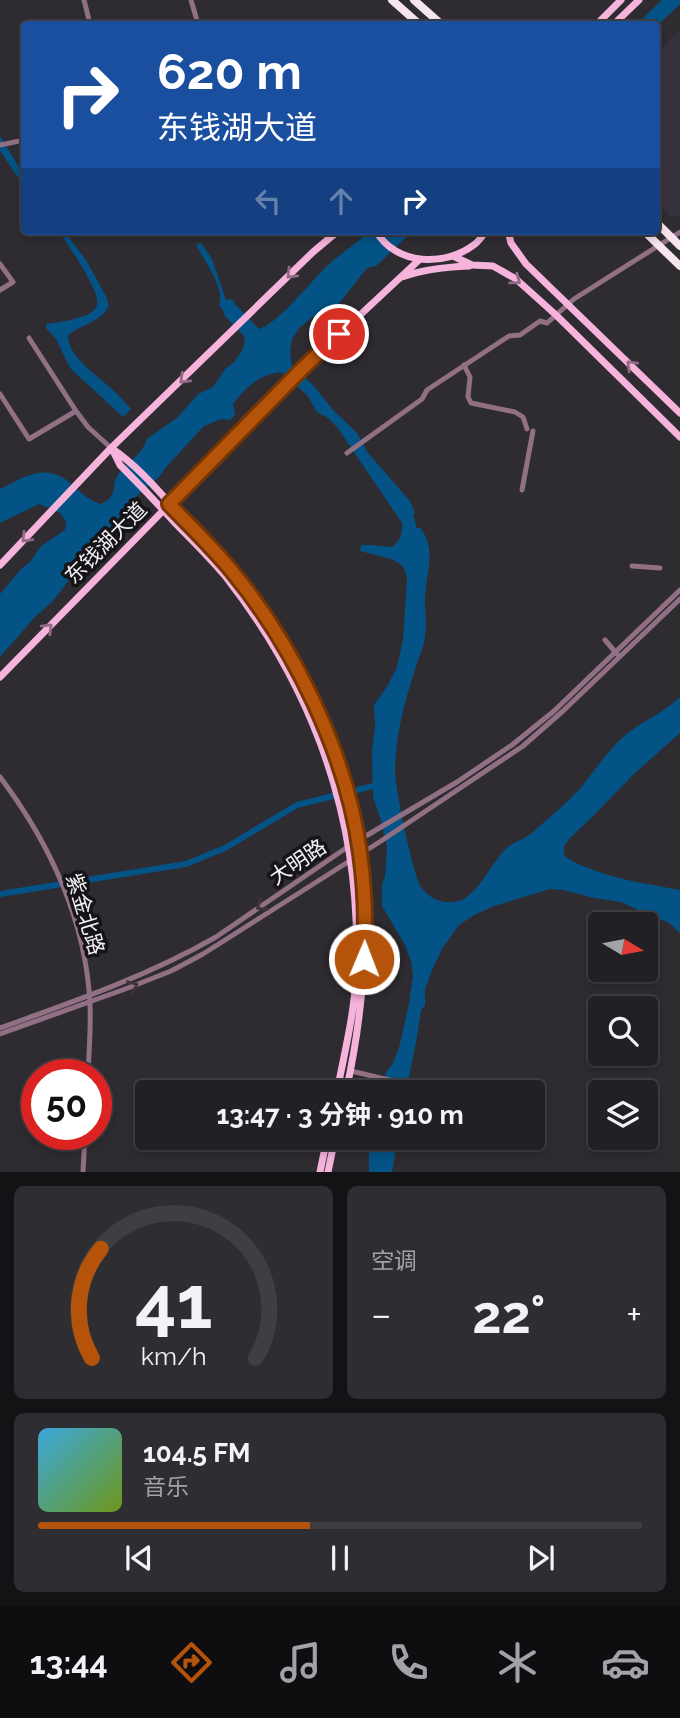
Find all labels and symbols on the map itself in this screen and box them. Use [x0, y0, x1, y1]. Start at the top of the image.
one-way arrow [287, 265, 300, 278]
one-way arrow [508, 272, 521, 284]
pin [309, 304, 369, 364]
one-way arrow [626, 361, 639, 374]
one-way arrow [179, 370, 192, 383]
street label: 东钱湖大道 [60, 497, 152, 589]
one-way arrow [22, 530, 35, 543]
one-way arrow [39, 623, 52, 636]
street label: 大明路 [265, 834, 331, 890]
street label: 紫金北路 [61, 870, 110, 958]
one-way arrow [256, 898, 269, 910]
north arrow [588, 912, 658, 982]
position arrow [327, 922, 401, 996]
one-way arrow [127, 981, 139, 995]
speed limit sign: 50 [21, 1059, 112, 1150]

